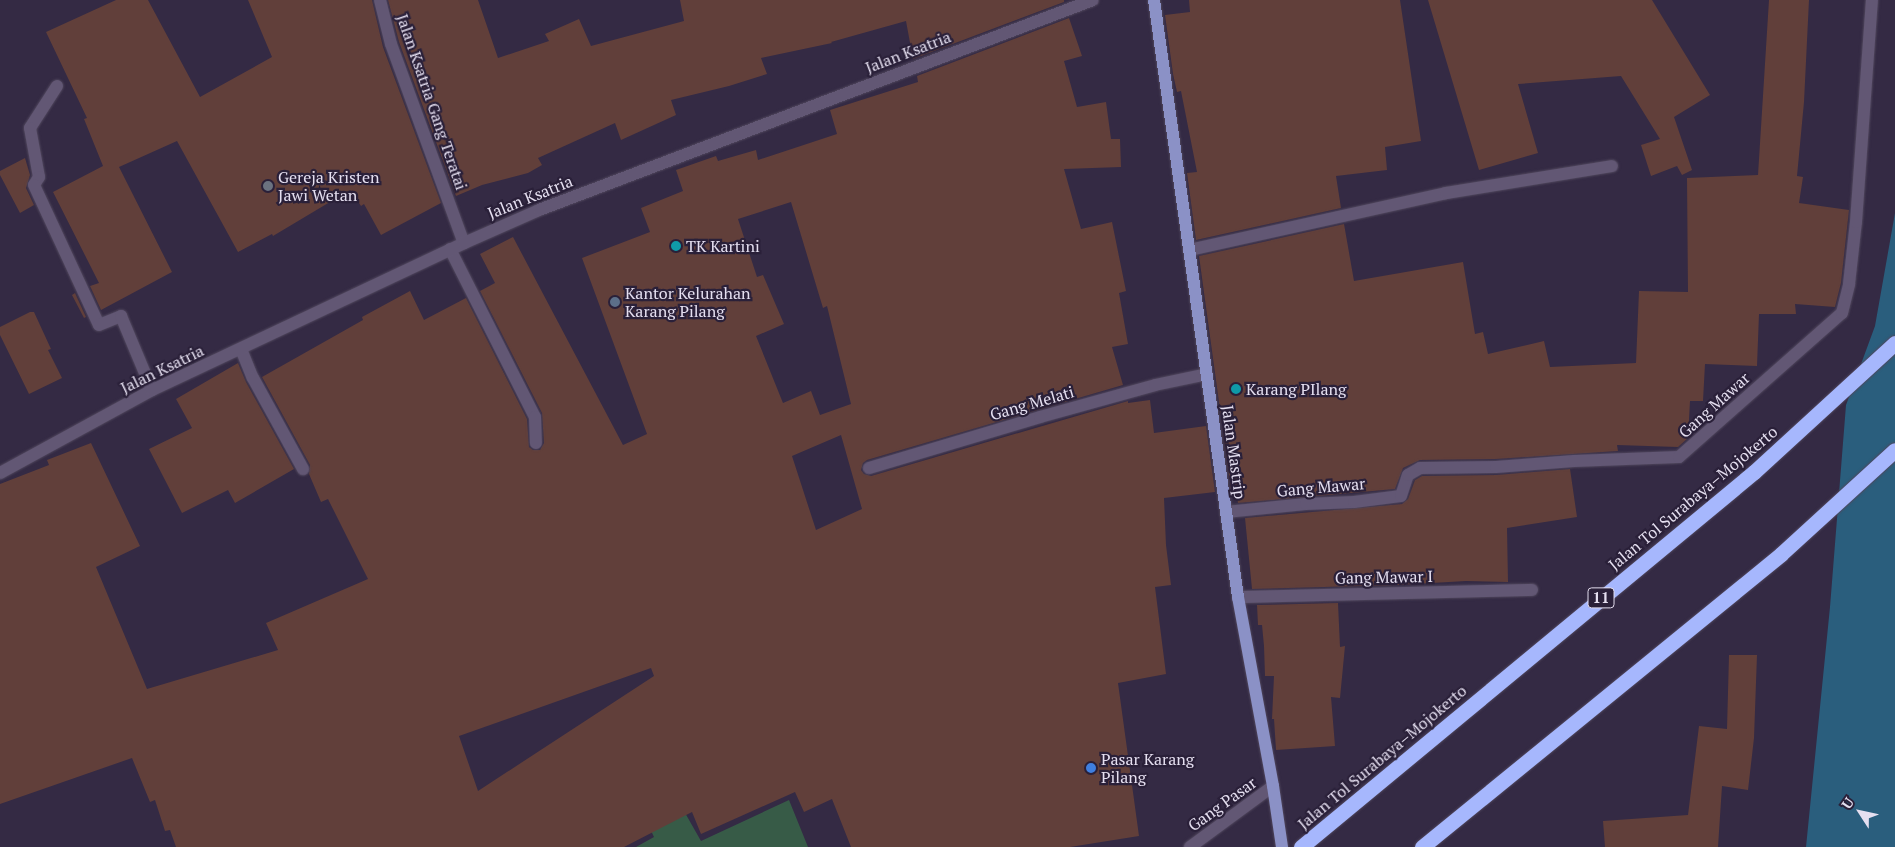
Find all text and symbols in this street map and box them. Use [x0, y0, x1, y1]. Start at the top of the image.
street label: Jalan Ksatria Gang Teratai [393, 11, 471, 193]
street label: Jalan Ksatria [862, 27, 954, 77]
place label: Gereja Kristen Jawi Wetan [278, 167, 380, 205]
street label: Jalan Ksatria [485, 171, 575, 223]
marker: Gereja Kristen Jawi Wetan [262, 180, 274, 192]
place label: TK Kartini [686, 236, 760, 256]
marker: TK Kartini [670, 240, 682, 252]
place label: Kantor Kelurahan Karang Pilang [625, 283, 751, 321]
marker: Kantor Kelurahan Karang Pilang [609, 296, 621, 308]
street label: Jalan Ksatria [117, 341, 207, 397]
street label: Gang Mawar [1675, 368, 1753, 442]
place label: Karang PIlang [1246, 379, 1346, 399]
street label: Gang Melati [988, 382, 1076, 424]
marker: Karang PIlang [1230, 383, 1242, 395]
street label: Jalan Mastrip [1218, 404, 1250, 500]
street label: Jalan Tol Surabaya–Mojokerto [1605, 422, 1781, 574]
street label: Gang Mawar [1276, 474, 1366, 500]
street label: Gang Mawar I [1335, 567, 1433, 587]
road number: 11 [1587, 586, 1615, 610]
street label: Jalan Tol Surabaya–Mojokerto [1294, 681, 1470, 833]
place label: Pasar Karang Pilang [1101, 749, 1194, 787]
marker: Pasar Karang Pilang [1085, 762, 1097, 774]
street label: Gang Pasar [1184, 773, 1260, 835]
north arrow [1835, 787, 1885, 837]
text: U [1837, 794, 1858, 813]

